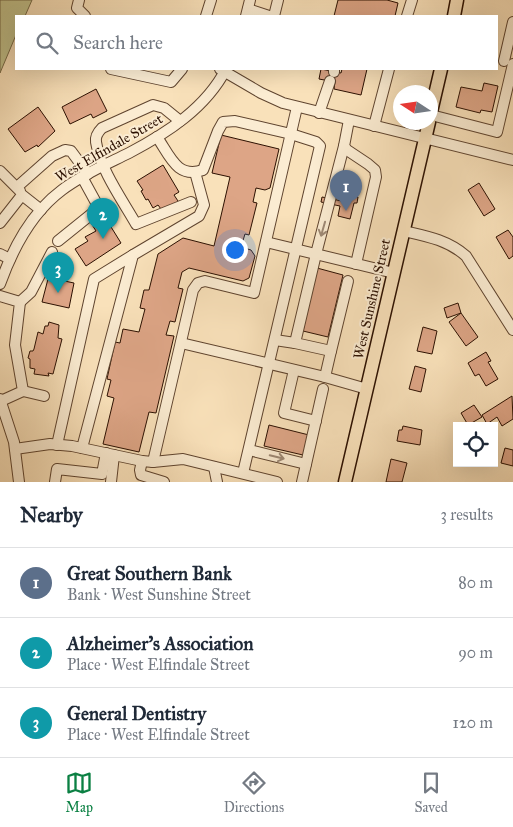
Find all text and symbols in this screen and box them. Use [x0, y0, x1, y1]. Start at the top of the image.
search box [15, 15, 498, 70]
icon: search [33, 29, 61, 57]
text: Search here [73, 31, 163, 54]
north arrow [393, 85, 438, 130]
street label: West Elfindale Street [52, 110, 166, 186]
pin: 1 [330, 170, 362, 211]
pin: 2 [87, 198, 119, 239]
one-way arrow [317, 221, 327, 237]
your location [222, 237, 248, 263]
street label: West Sunshine Street [350, 237, 394, 361]
pin: 3 [42, 252, 74, 293]
map controls [453, 422, 498, 467]
button: locate [453, 422, 498, 467]
one-way arrow [269, 453, 285, 462]
text: Nearby [20, 502, 83, 528]
text: 3 results [440, 505, 493, 524]
text: Great Southern Bank [67, 562, 232, 585]
text: 1 [33, 573, 39, 592]
text: 80 m [458, 573, 493, 592]
text: Bank · West Sunshine Street [67, 585, 251, 604]
text: Alzheimer's Association [67, 632, 254, 655]
text: 2 [32, 643, 40, 662]
text: 90 m [458, 643, 493, 662]
text: Place · West Elfindale Street [67, 655, 250, 674]
text: General Dentistry [67, 702, 206, 725]
text: 3 [33, 713, 39, 732]
text: 120 m [453, 713, 493, 732]
text: Place · West Elfindale Street [67, 725, 250, 744]
tab: Map [65, 769, 93, 816]
tab: Directions [224, 769, 284, 816]
tab: Saved [415, 769, 448, 816]

